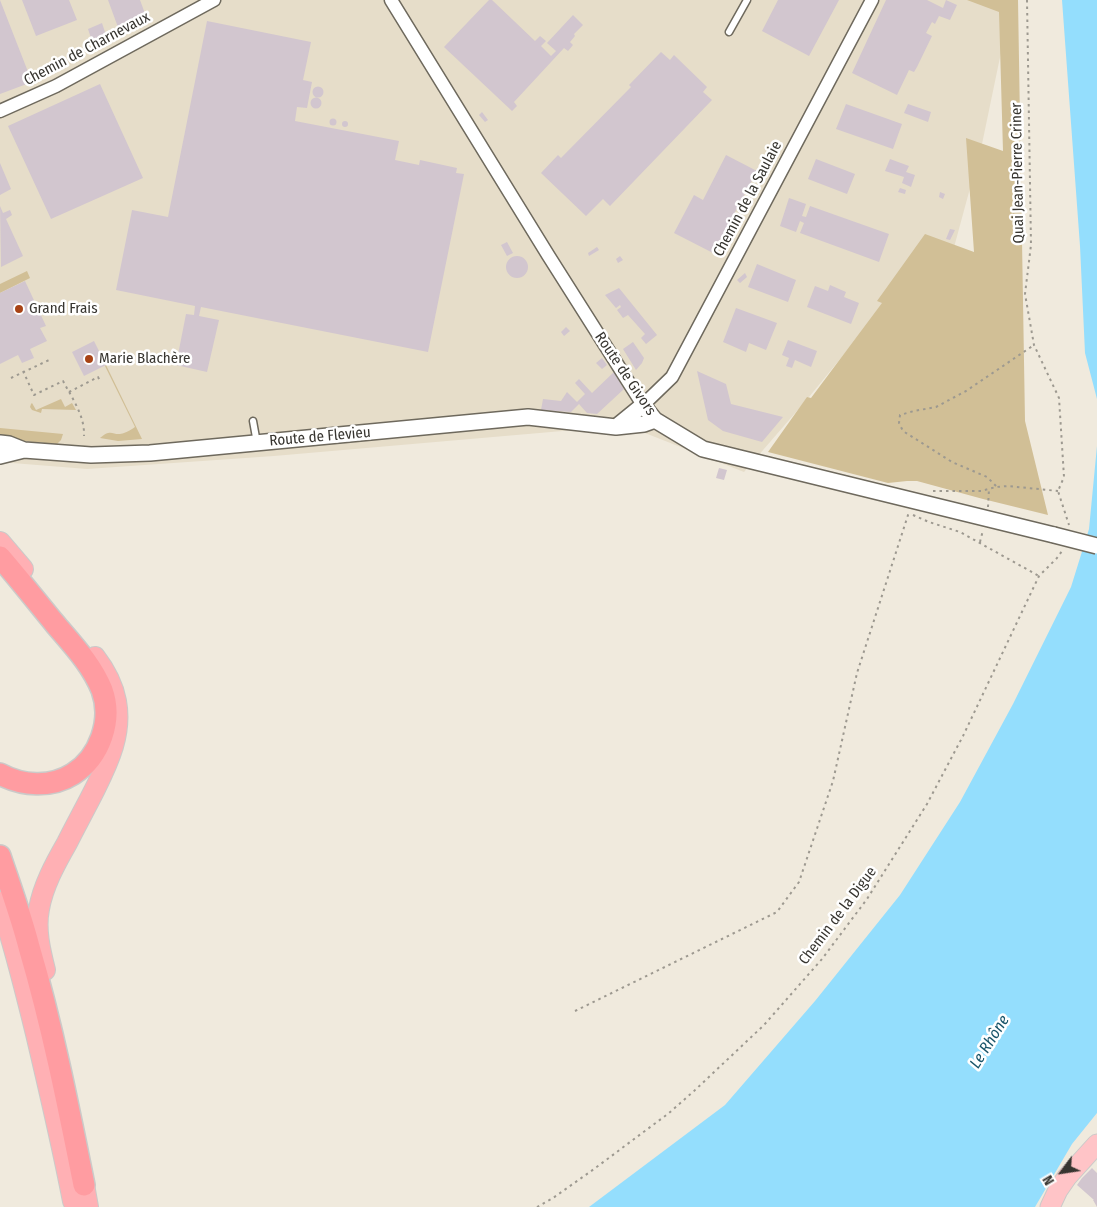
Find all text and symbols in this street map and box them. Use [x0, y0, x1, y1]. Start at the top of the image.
street label: Chemin de Charnevaux [21, 8, 153, 90]
street label: Quai Jean-Pierre Criner [1008, 102, 1028, 244]
street label: Chemin de la Saulaie [710, 138, 786, 260]
place label: Grand Frais [29, 300, 98, 318]
marker: Grand Frais [13, 303, 25, 315]
street label: Route de Givors [591, 329, 659, 419]
place label: Marie Blachère [99, 350, 190, 368]
marker: Marie Blachère [83, 353, 95, 365]
street label: Route de Flevieu [269, 424, 371, 450]
street label: Chemin de la Digue [795, 863, 881, 969]
water label: Le Rhône [966, 1012, 1014, 1072]
north arrow [1037, 1147, 1087, 1197]
text: N [1039, 1172, 1058, 1188]

